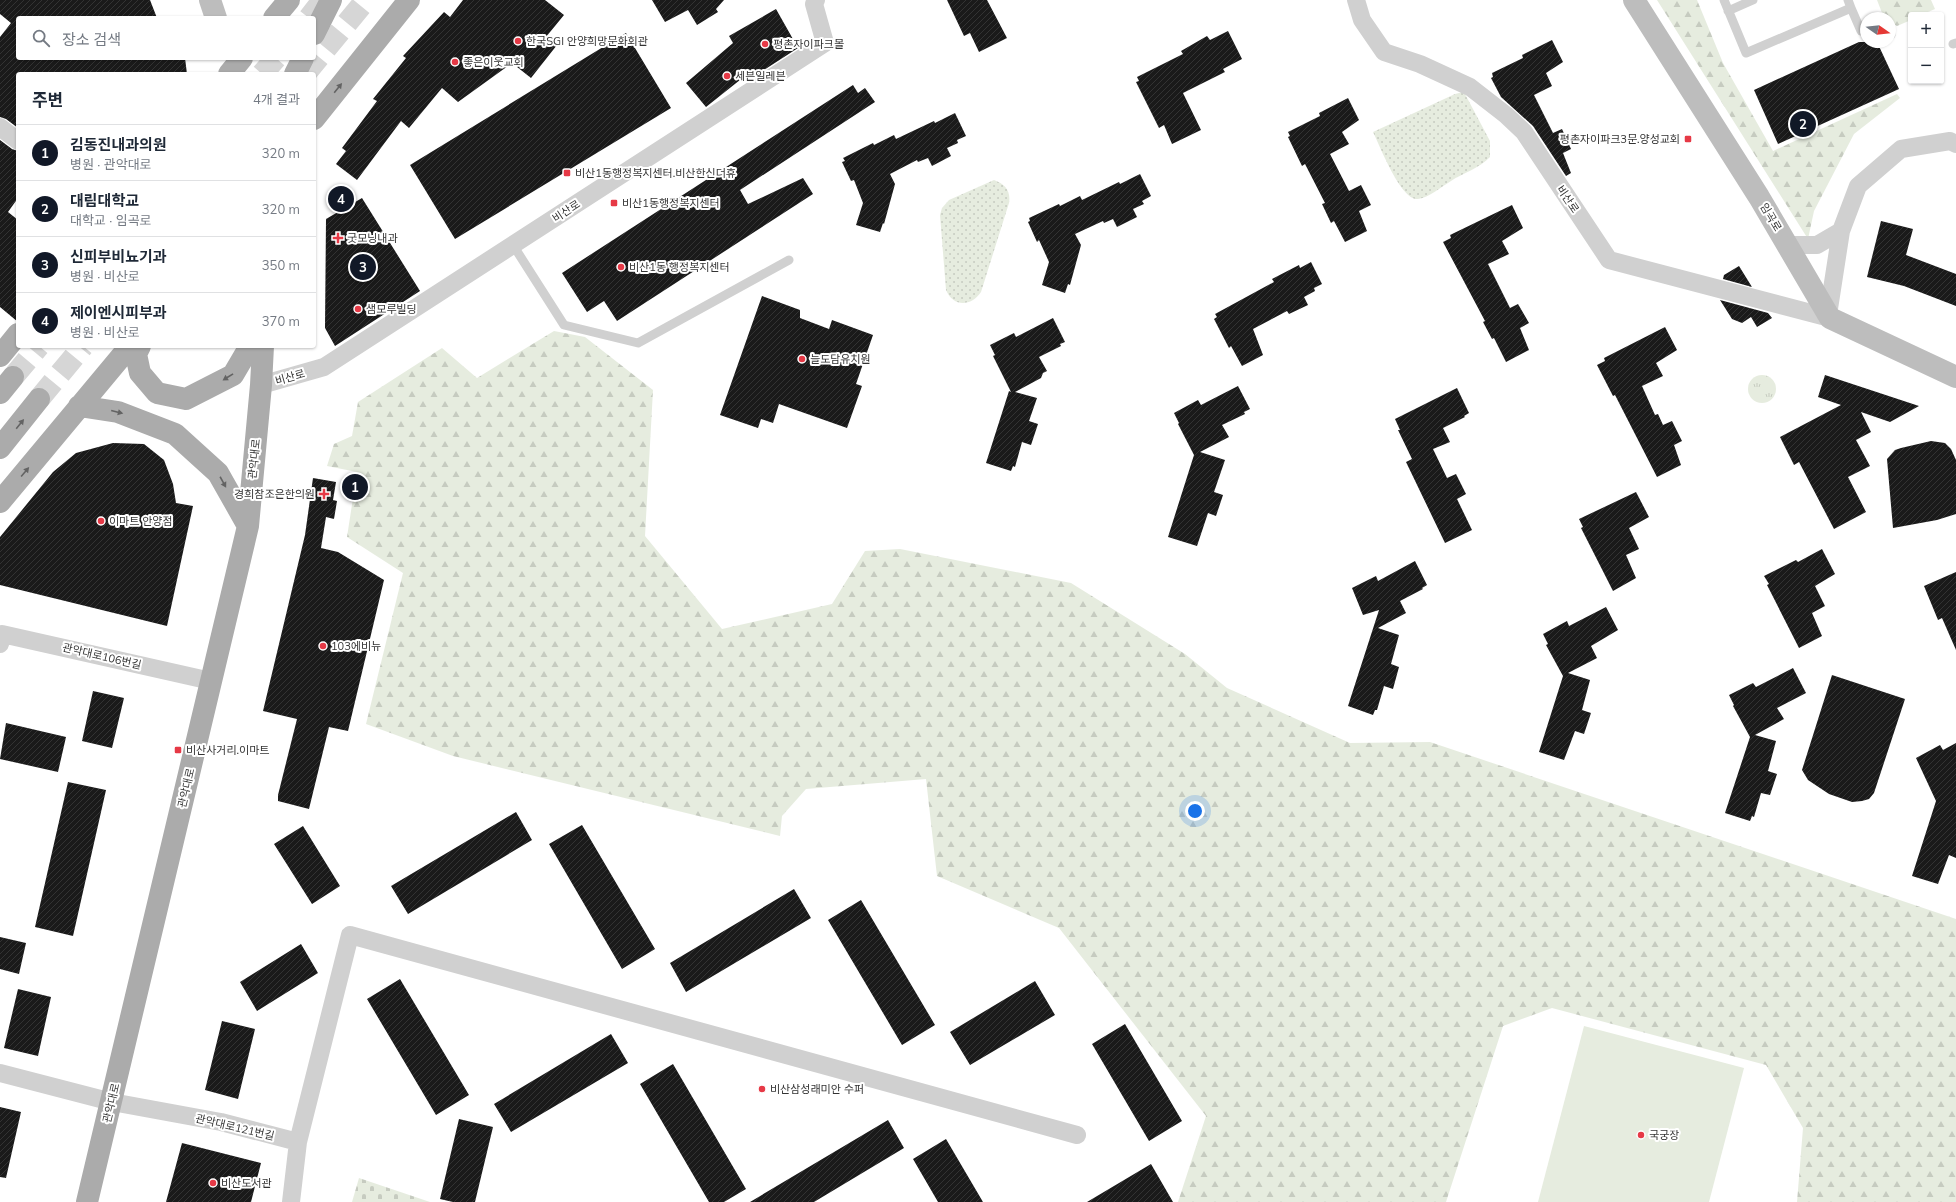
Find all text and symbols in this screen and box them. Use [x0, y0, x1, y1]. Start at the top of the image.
north arrow [1860, 12, 1896, 48]
map controls [1908, 12, 1944, 84]
button: + [1908, 12, 1944, 48]
search box [16, 16, 316, 60]
icon: search [30, 27, 52, 49]
text: 장소 검색 [62, 30, 121, 49]
place label: 한국SGI 안양희망문화회관 [526, 34, 648, 48]
marker: 한국SGI 안양희망문화회관 [513, 36, 523, 46]
place label: 평촌자이파크몰 [773, 37, 844, 51]
marker: 평촌자이파크몰 [760, 39, 770, 49]
button: − [1908, 48, 1944, 84]
place label: 좋은이웃교회 [463, 55, 524, 69]
marker: 좋은이웃교회 [450, 57, 460, 67]
place label: 세븐일레븐 [735, 69, 786, 83]
marker: 세븐일레븐 [722, 71, 732, 81]
one-way arrow [334, 83, 343, 94]
text: 주변 [32, 89, 63, 110]
text: 4개 결과 [253, 91, 300, 107]
pin: 2 [1790, 109, 1816, 139]
place label: 평촌자이파크3문.양성교회 [1560, 132, 1680, 146]
marker: 평촌자이파크3문.양성교회 [1683, 134, 1693, 144]
text: 김동진내과의원 [70, 135, 167, 154]
text: 1 [41, 145, 49, 161]
text: 320 m [262, 145, 300, 161]
text: 병원 · 관악대로 [70, 156, 152, 172]
place label: 비산1동행정복지센터.비산한신더휴 [575, 166, 736, 180]
marker: 비산1동행정복지센터.비산한신더휴 [562, 168, 572, 178]
street label: 비산로 [1554, 182, 1582, 216]
pin: 4 [328, 184, 354, 214]
text: 대림대학교 [70, 191, 139, 210]
place label: 비산1동행정복지센터 [622, 196, 720, 210]
street label: 비산로 [549, 197, 583, 225]
marker: 비산1동행정복지센터 [609, 198, 619, 208]
street label: 임곡로 [1757, 200, 1785, 234]
text: 2 [41, 201, 49, 217]
text: 320 m [262, 201, 300, 217]
text: 대학교 · 임곡로 [70, 212, 152, 228]
place label: 굿모닝내과 [347, 231, 398, 245]
marker: 굿모닝내과 [332, 232, 344, 244]
text: 신피부비뇨기과 [70, 247, 167, 266]
pin: 3 [350, 252, 376, 282]
text: 3 [41, 257, 49, 273]
text: 350 m [262, 257, 300, 273]
place label: 비산1동 행정복지센터 [629, 260, 730, 274]
marker: 비산1동 행정복지센터 [616, 262, 626, 272]
text: 병원 · 비산로 [70, 268, 140, 284]
place label: 샘모루빌딩 [366, 302, 417, 316]
text: 제이엔시피부과 [70, 303, 167, 322]
marker: 샘모루빌딩 [353, 304, 363, 314]
text: 4 [41, 313, 49, 329]
text: 370 m [262, 313, 300, 329]
text: 병원 · 비산로 [70, 324, 140, 340]
place label: 늘도담유치원 [810, 352, 871, 366]
marker: 늘도담유치원 [797, 354, 807, 364]
street label: 비산로 [273, 366, 307, 388]
one-way arrow [223, 374, 234, 381]
one-way arrow [111, 410, 124, 416]
one-way arrow [15, 418, 24, 429]
street label: 관악대로 [245, 438, 263, 480]
one-way arrow [20, 467, 29, 478]
pin: 1 [342, 472, 368, 502]
one-way arrow [220, 476, 227, 488]
place label: 경희참조은한의원 [234, 487, 315, 501]
marker: 경희참조은한의원 [318, 488, 330, 500]
place label: 이마트 안양점 [109, 514, 173, 528]
marker: 이마트 안양점 [96, 516, 106, 526]
place label: 103에비뉴 [331, 639, 381, 653]
street label: 관악대로106번길 [61, 640, 143, 672]
marker: 103에비뉴 [318, 641, 328, 651]
place label: 비산사거리.이마트 [186, 743, 269, 757]
marker: 비산사거리.이마트 [173, 745, 183, 755]
street label: 관악대로 [175, 767, 197, 809]
your location [1185, 801, 1205, 821]
street label: 관악대로 [100, 1082, 122, 1124]
place label: 비산삼성래미안 수퍼 [770, 1082, 864, 1096]
marker: 비산삼성래미안 수퍼 [757, 1084, 767, 1094]
street label: 관악대로121번길 [194, 1111, 276, 1143]
place label: 국궁장 [1649, 1128, 1679, 1142]
marker: 국궁장 [1636, 1130, 1646, 1140]
place label: 비산도서관 [221, 1176, 272, 1190]
marker: 비산도서관 [208, 1178, 218, 1188]

